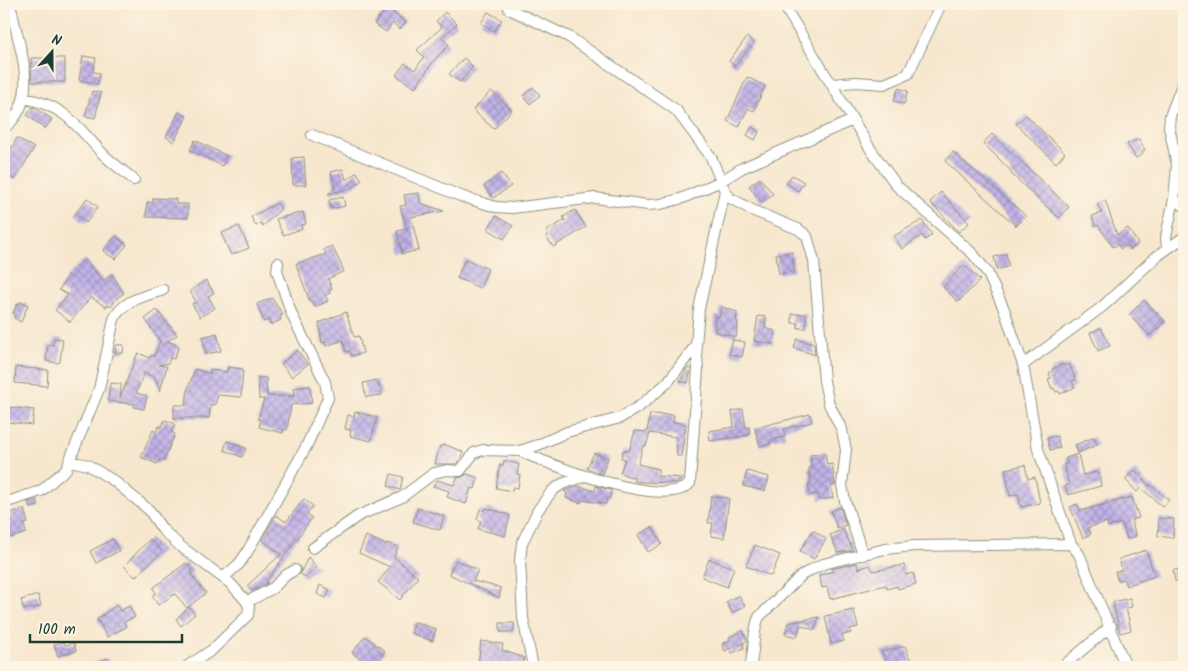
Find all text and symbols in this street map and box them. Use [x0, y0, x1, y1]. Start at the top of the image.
north arrow [28, 28, 78, 78]
text: N [48, 29, 65, 53]
scale bar [30, 611, 182, 643]
text: 100 m [38, 618, 76, 642]

